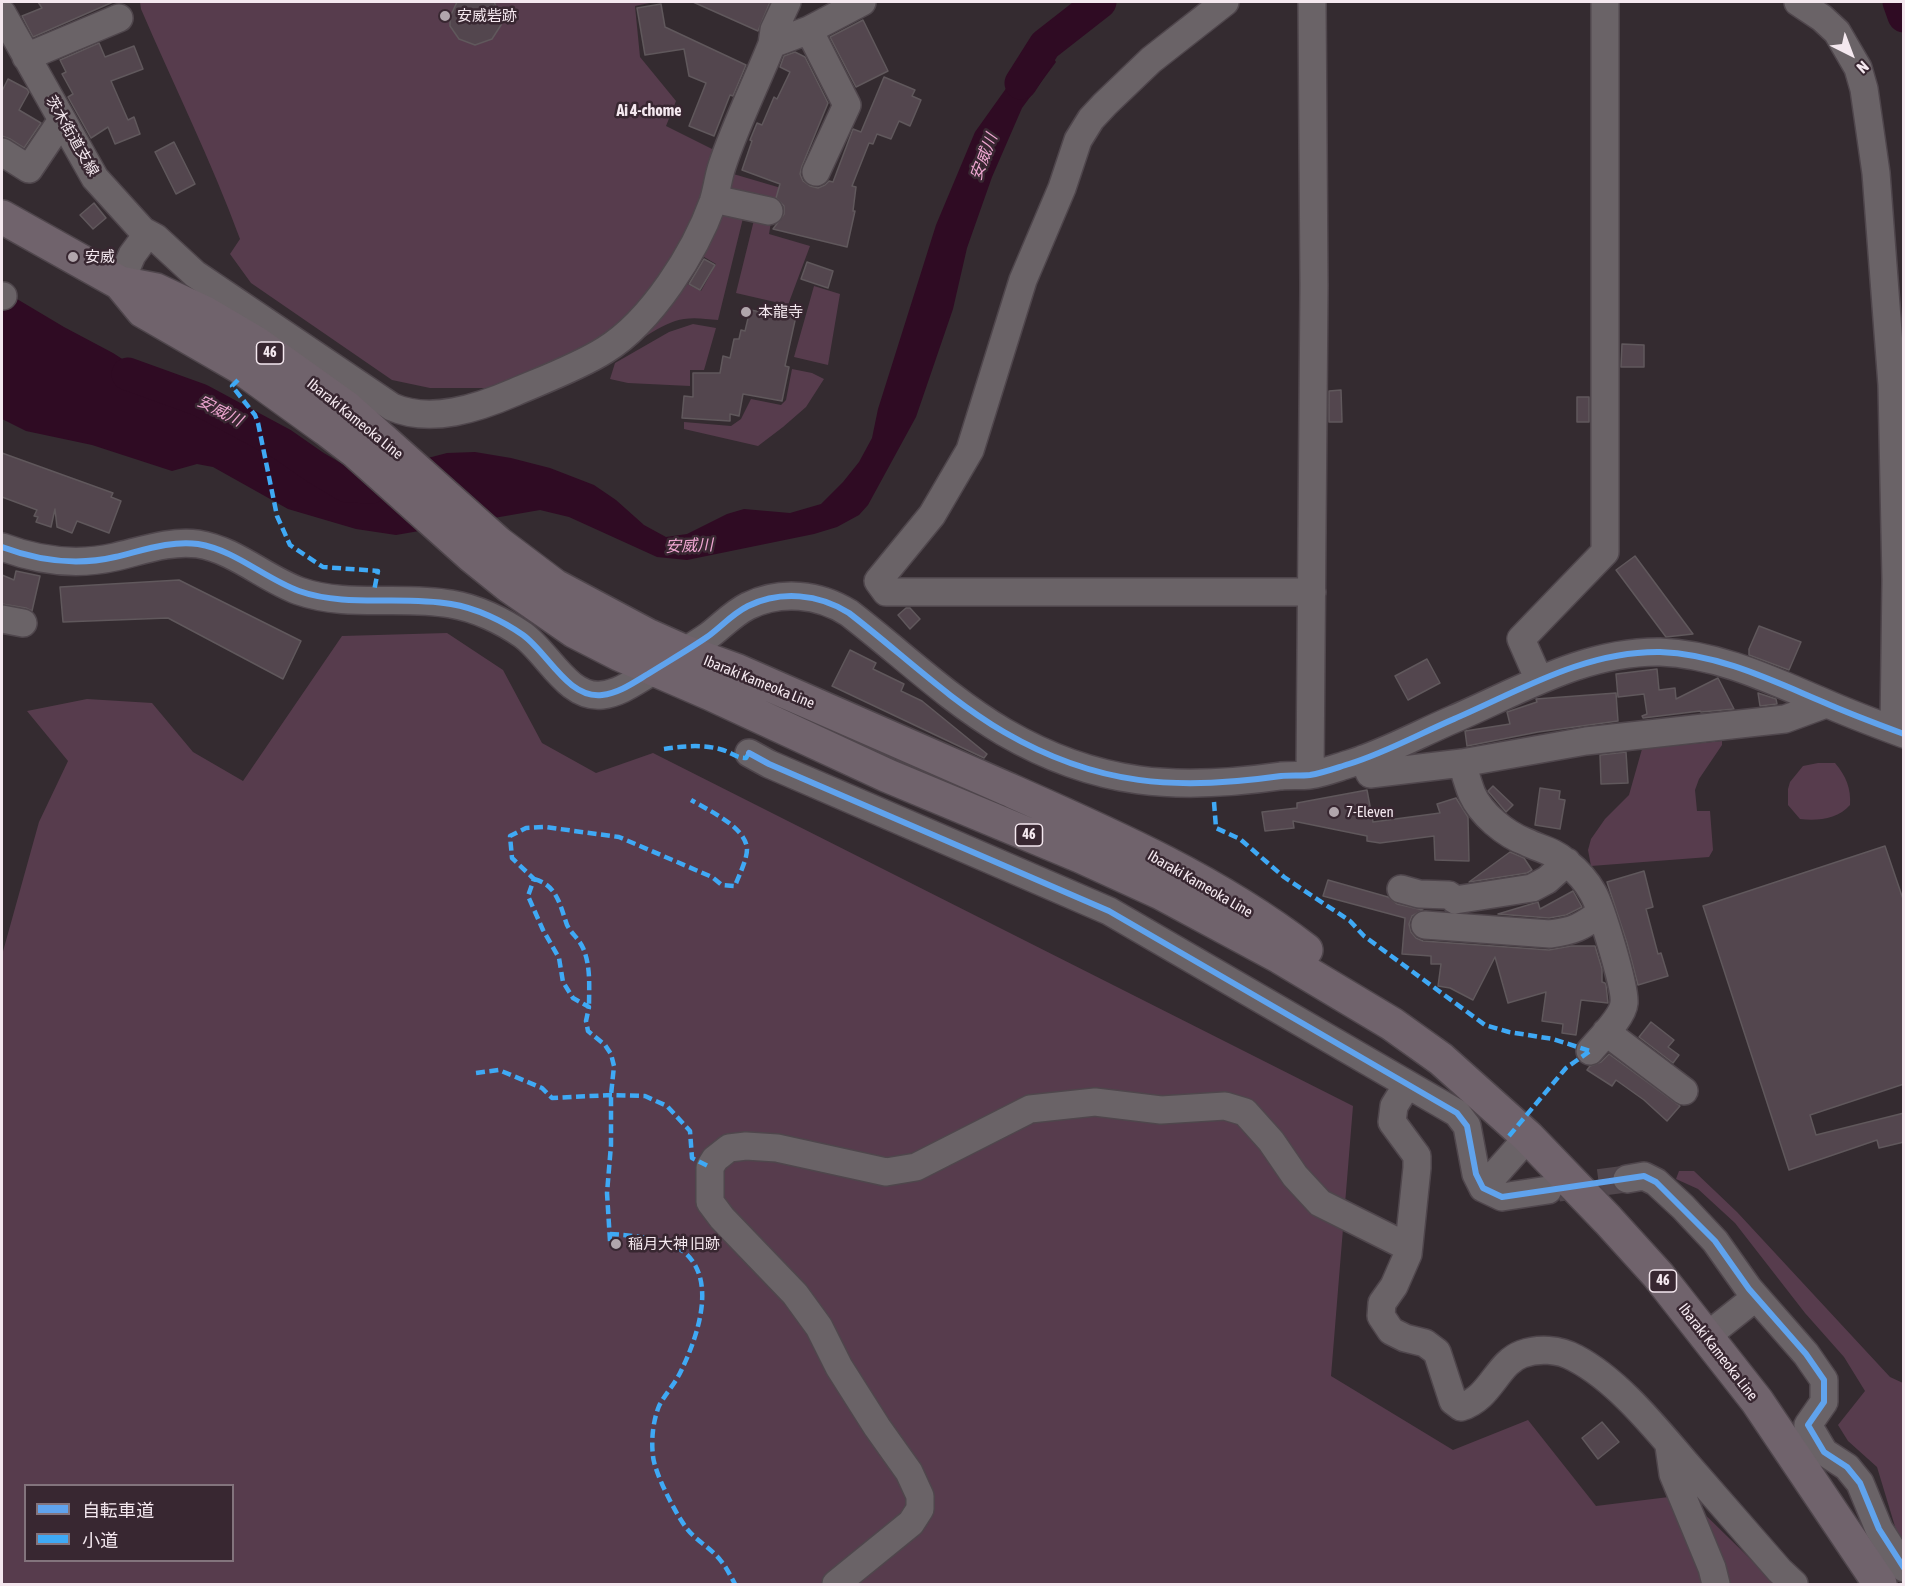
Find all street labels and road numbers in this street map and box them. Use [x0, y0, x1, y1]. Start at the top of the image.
street label: 茨木街道支線 [42, 93, 102, 179]
road number: 46 [256, 342, 284, 364]
street label: Ibaraki Kameoka Line [303, 375, 407, 463]
street label: Ibaraki Kameoka Line [701, 652, 817, 712]
road number: 46 [1016, 824, 1042, 846]
street label: Ibaraki Kameoka Line [1144, 847, 1256, 921]
road number: 46 [1650, 1270, 1676, 1292]
street label: Ibaraki Kameoka Line [1675, 1300, 1761, 1404]

